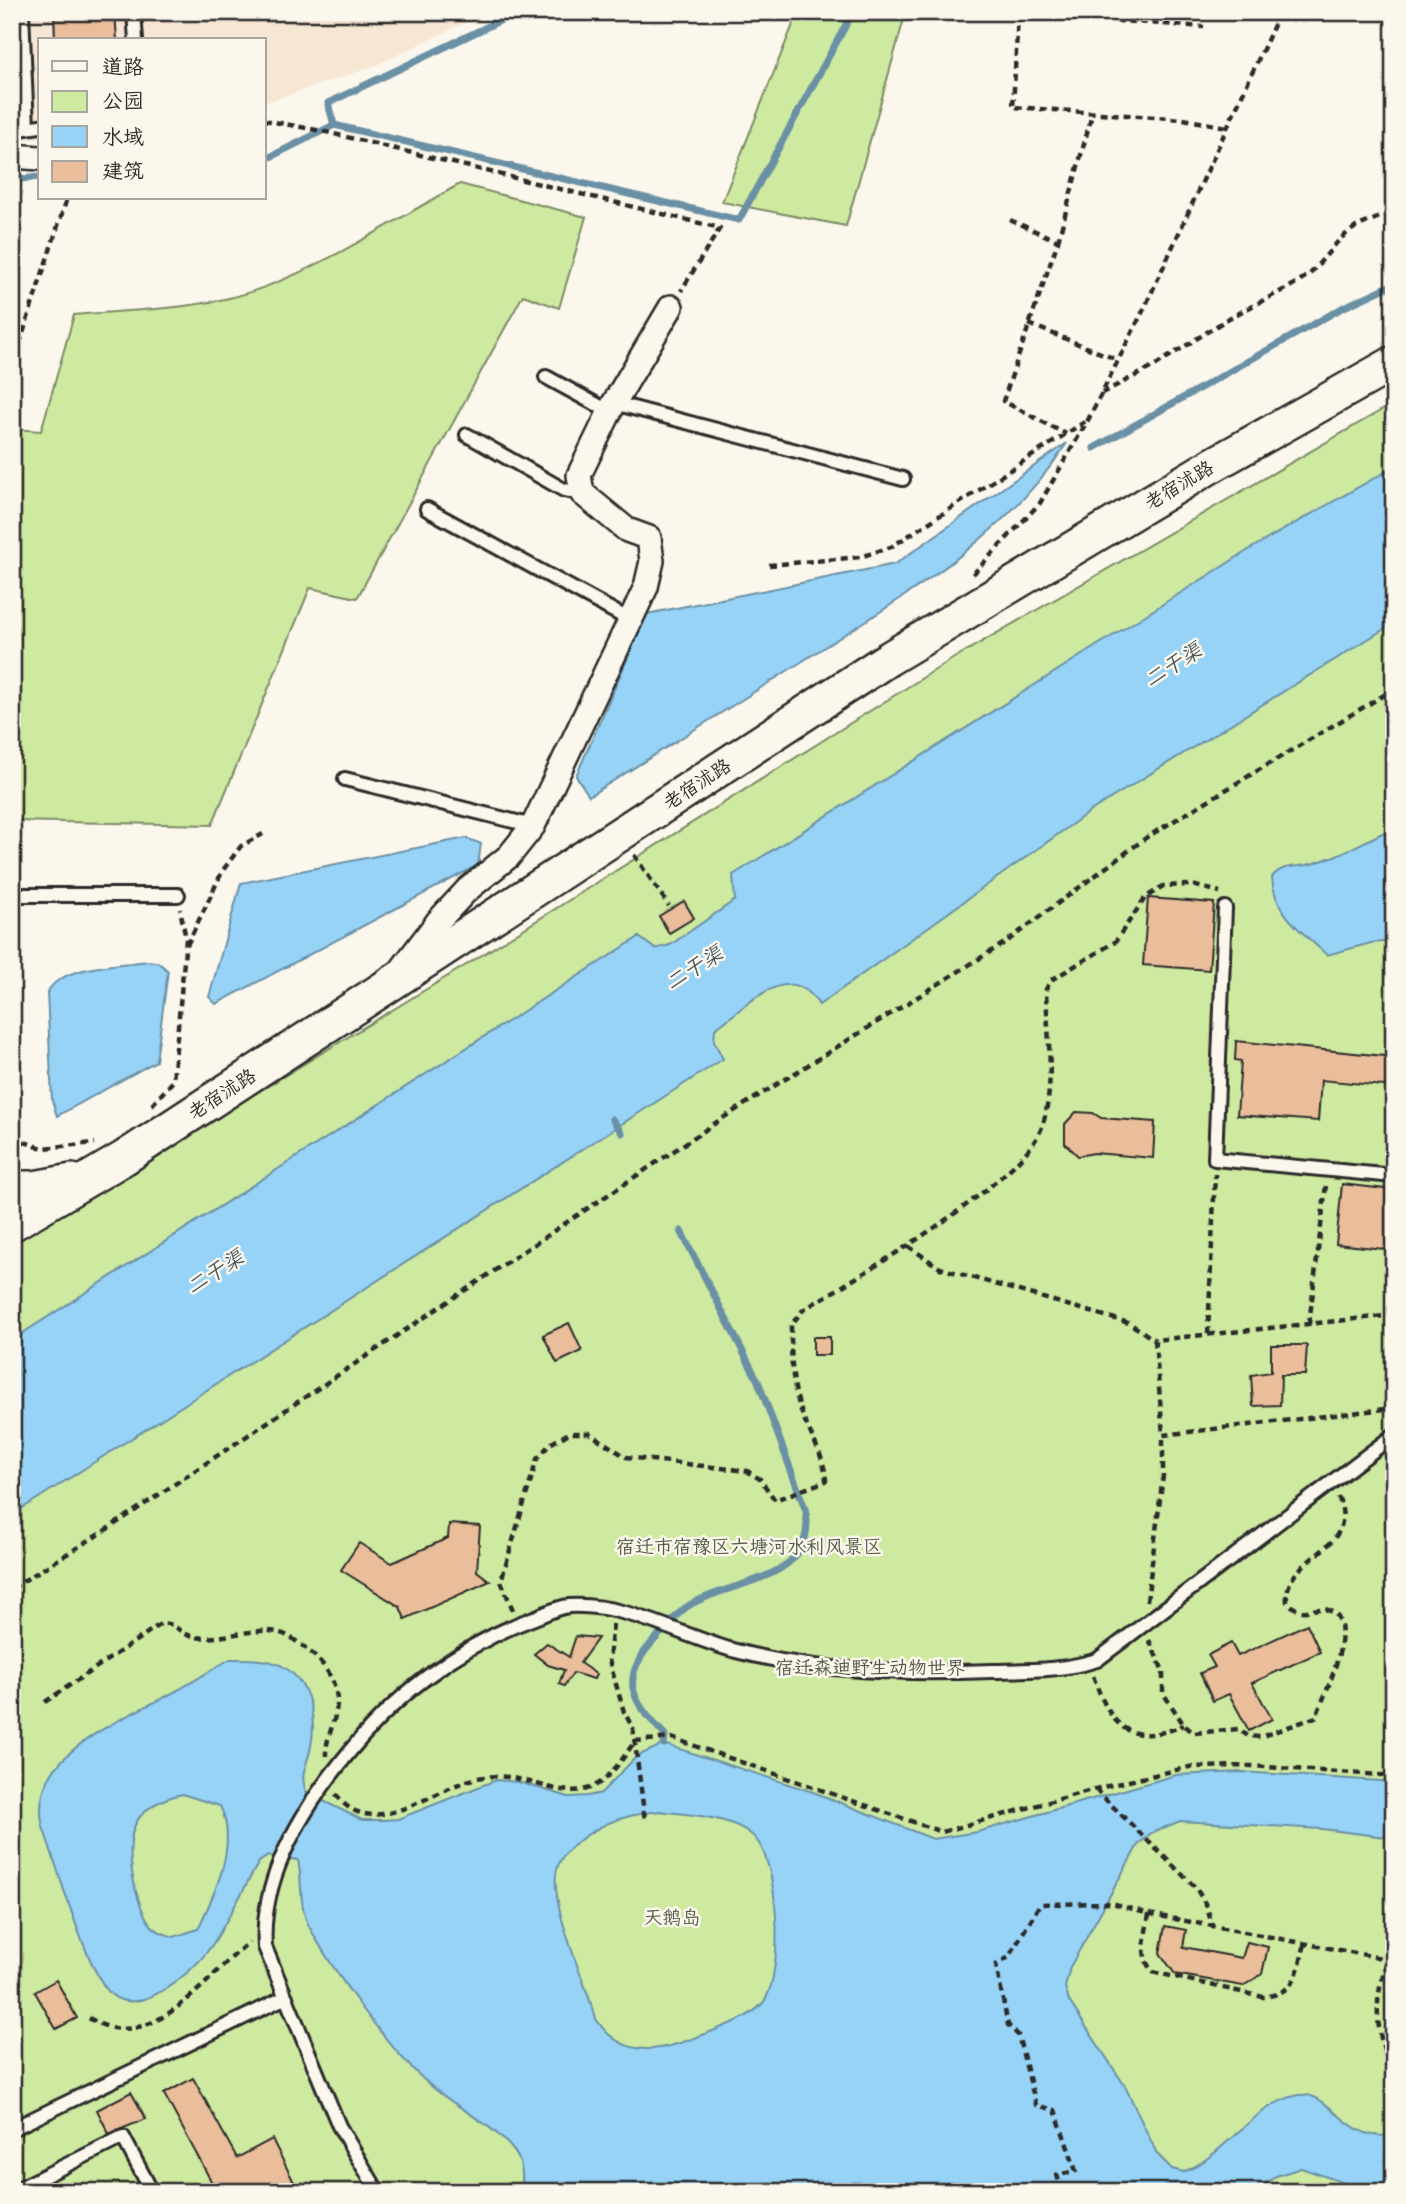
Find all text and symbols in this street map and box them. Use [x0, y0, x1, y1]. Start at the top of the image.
legend [38, 38, 266, 200]
text: 道路 [102, 53, 144, 81]
text: 公园 [102, 87, 144, 115]
text: 水域 [102, 123, 144, 151]
text: 建筑 [102, 157, 144, 185]
street label: 老宿沭路 [1140, 455, 1218, 515]
water label: 二干渠 [1139, 635, 1209, 694]
street label: 老宿沭路 [658, 753, 736, 815]
water label: 二干渠 [660, 938, 730, 997]
street label: 老宿沭路 [183, 1063, 261, 1125]
water label: 二干渠 [181, 1242, 251, 1301]
park label: 宿迁市宿豫区六塘河水利风景区 [616, 1534, 882, 1559]
park label: 宿迁森迪野生动物世界 [775, 1655, 965, 1680]
park label: 天鹅岛 [643, 1905, 701, 1930]

